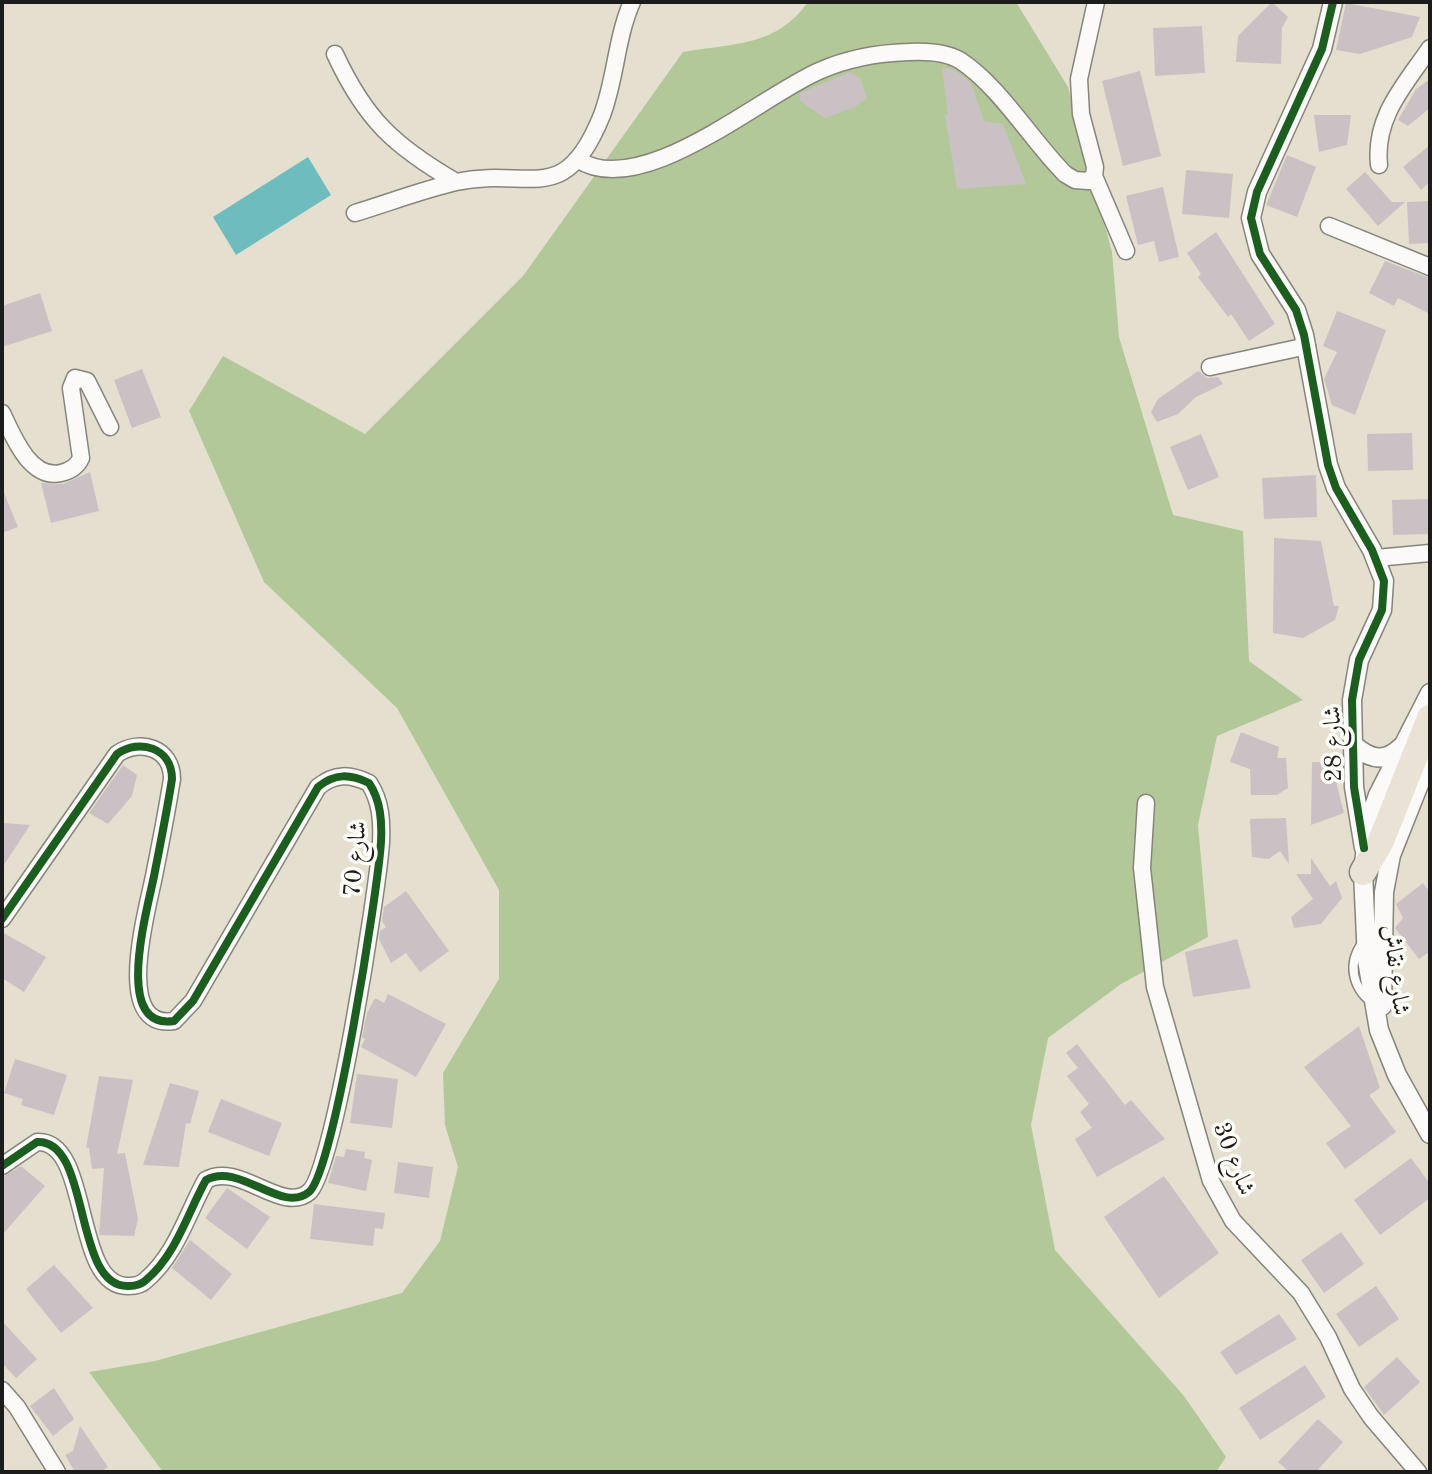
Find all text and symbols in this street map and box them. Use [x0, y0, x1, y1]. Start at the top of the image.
street label: شارع 28 [1319, 706, 1349, 782]
street label: شارع 70 [338, 820, 374, 898]
street label: شارع نقاش [1375, 923, 1415, 1017]
street label: شارع 30 [1206, 1118, 1260, 1200]

